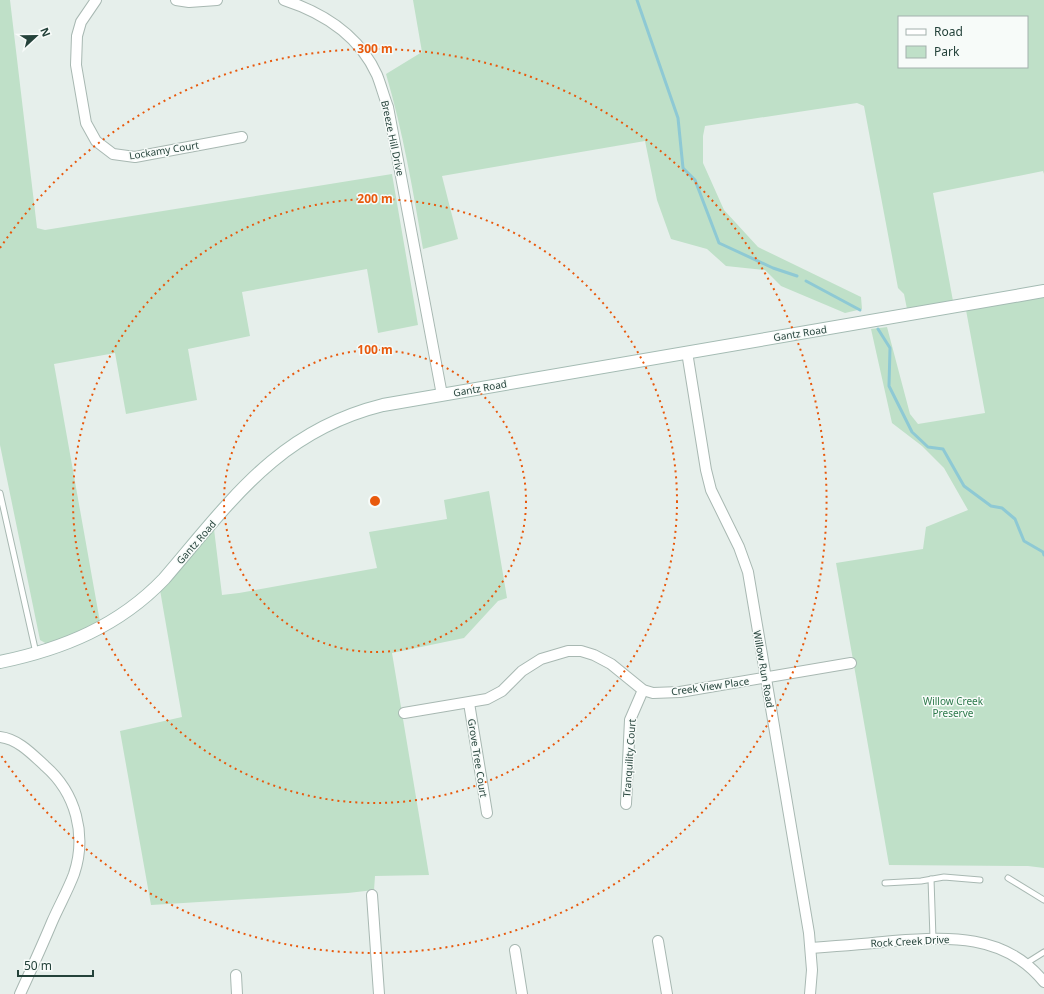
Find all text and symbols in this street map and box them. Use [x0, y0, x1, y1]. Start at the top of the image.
north arrow [16, 16, 56, 56]
legend [898, 16, 1028, 68]
text: Road [934, 23, 963, 40]
text: N [37, 25, 54, 39]
text: 300 m [357, 40, 393, 57]
text: Park [934, 43, 960, 60]
street label: Breeze Hill Drive [378, 99, 408, 177]
street label: Lockamy Court [128, 138, 200, 162]
text: 200 m [357, 190, 393, 207]
street label: Gantz Road [772, 322, 828, 344]
text: 100 m [357, 341, 393, 358]
street label: Gantz Road [452, 376, 508, 400]
centre of rings [368, 494, 382, 508]
street label: Gantz Road [173, 517, 219, 567]
street label: Willow Run Road [750, 629, 778, 709]
street label: Creek View Place [670, 674, 750, 698]
park label: Willow Creek Preserve [923, 694, 984, 720]
street label: Grove Tree Court [465, 718, 491, 799]
street label: Tranquility Court [619, 718, 639, 798]
street label: Rock Creek Drive [870, 932, 950, 950]
scale bar [18, 952, 93, 978]
text: 50 m [24, 957, 52, 974]

